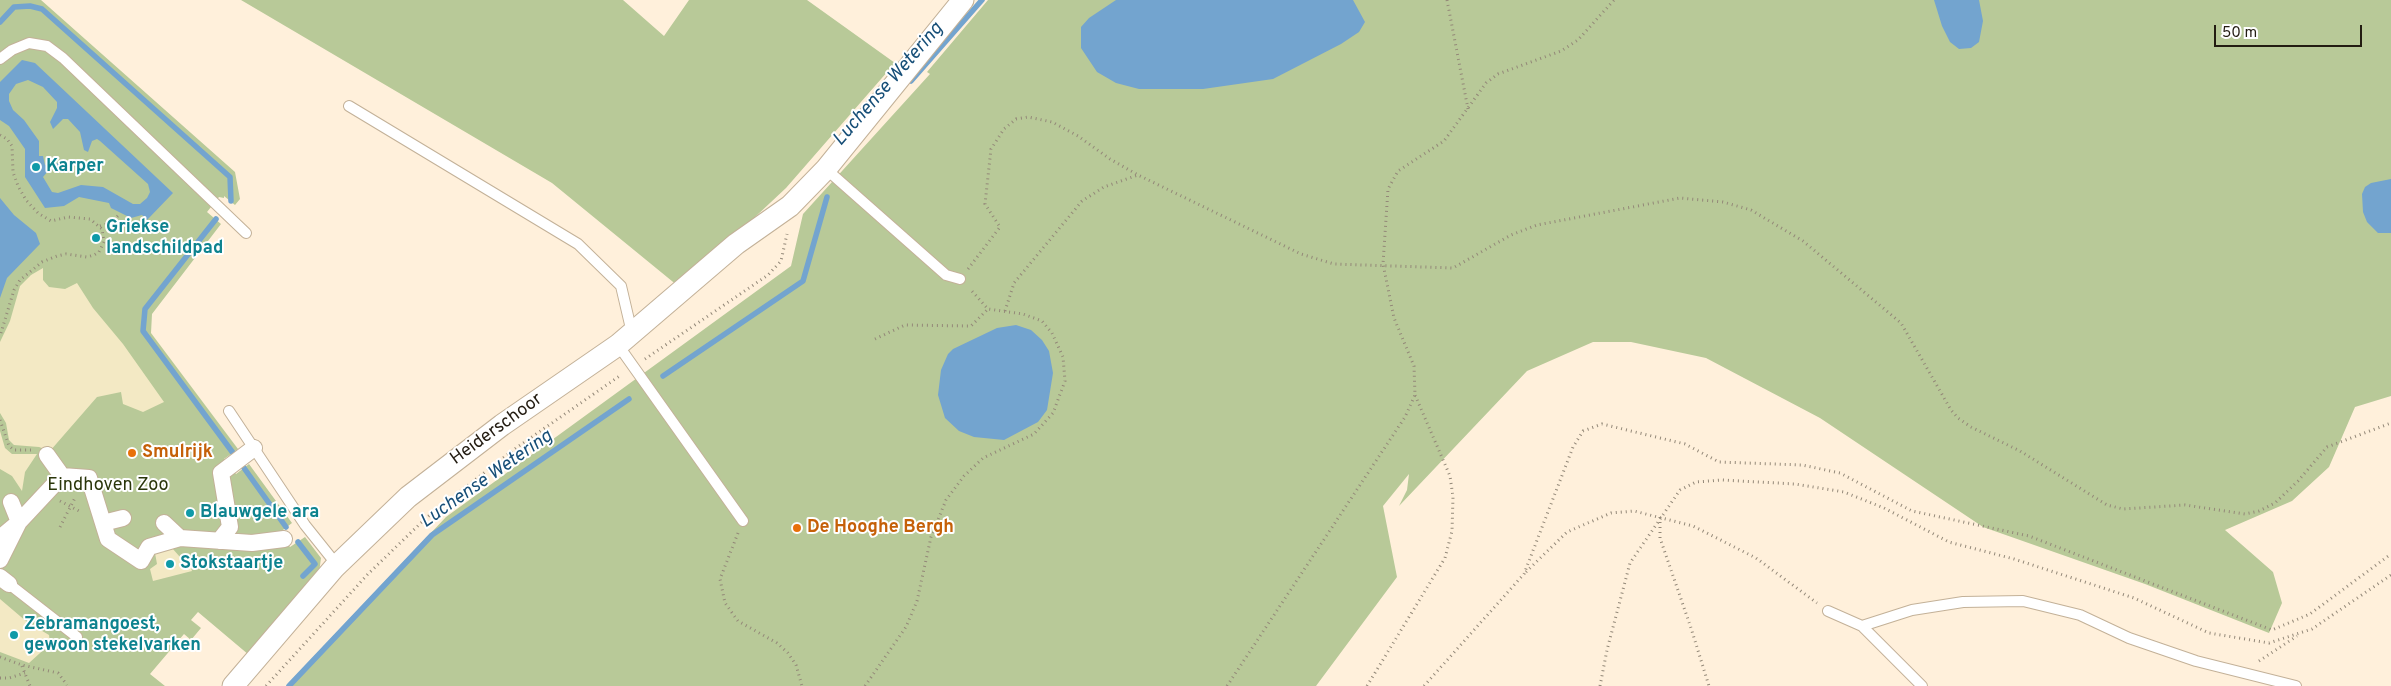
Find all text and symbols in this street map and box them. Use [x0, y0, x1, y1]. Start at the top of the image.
scale bar [2216, 15, 2364, 47]
water label: Luchense Wetering [829, 19, 949, 151]
text: 50 m [2222, 24, 2257, 43]
place label: Karper [46, 156, 104, 178]
marker: Karper [30, 161, 42, 173]
place label: Griekse landschildpad [106, 217, 223, 260]
marker: Griekse landschildpad [90, 232, 102, 244]
street label: Heiderschoor [447, 389, 547, 471]
water label: Luchense Wetering [416, 426, 558, 534]
place label: Smulrijk [142, 442, 213, 464]
marker: Smulrijk [126, 447, 138, 459]
park label: Eindhoven Zoo [47, 475, 169, 497]
place label: Blauwgele ara [200, 502, 319, 524]
marker: Blauwgele ara [184, 507, 196, 519]
place label: De Hooghe Bergh [807, 517, 954, 539]
marker: De Hooghe Bergh [791, 522, 803, 534]
place label: Stokstaartje [180, 553, 283, 575]
marker: Stokstaartje [164, 558, 176, 570]
place label: Zebramangoest, gewoon stekelvarken [24, 614, 201, 656]
marker: Zebramangoest, gewoon stekelvarken [8, 629, 20, 641]

